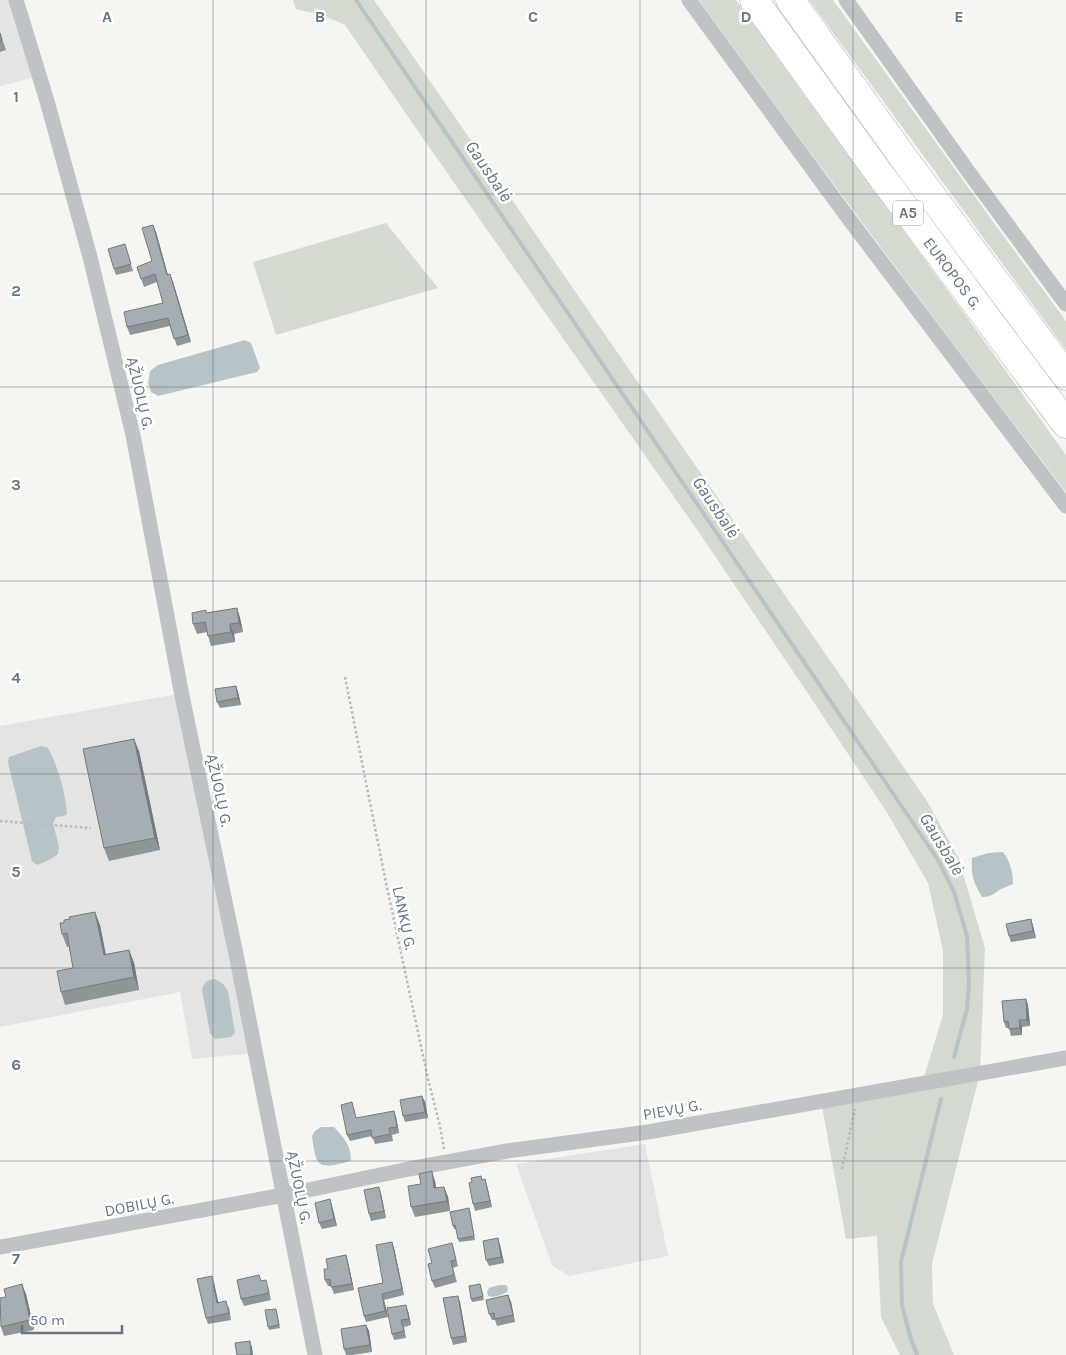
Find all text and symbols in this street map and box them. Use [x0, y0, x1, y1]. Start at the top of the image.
text: A [102, 7, 112, 26]
text: B [315, 7, 325, 26]
text: C [528, 7, 538, 26]
text: D [741, 7, 752, 26]
text: E [954, 7, 964, 26]
text: 1 [13, 87, 19, 106]
water label: Gausbalė [461, 136, 517, 206]
road number: A5 [893, 200, 923, 226]
street label: EUROPOS G. [919, 233, 986, 313]
text: 2 [11, 281, 21, 300]
street label: ĄŽUOLŲ G. [123, 355, 158, 432]
water label: Gausbalė [688, 472, 744, 542]
text: 3 [11, 475, 21, 494]
text: 4 [11, 668, 21, 687]
street label: ĄŽUOLŲ G. [202, 752, 237, 829]
water label: Gausbalė [915, 809, 969, 879]
text: 5 [11, 862, 21, 881]
street label: LANKŲ G. [388, 884, 421, 952]
text: 6 [11, 1055, 21, 1074]
street label: PIEVŲ G. [642, 1095, 703, 1124]
street label: ĄŽUOLŲ G. [283, 1149, 316, 1226]
street label: DOBILŲ G. [103, 1188, 176, 1221]
text: 7 [12, 1249, 20, 1268]
scale bar [22, 1302, 122, 1334]
text: 50 m [30, 1311, 65, 1329]

